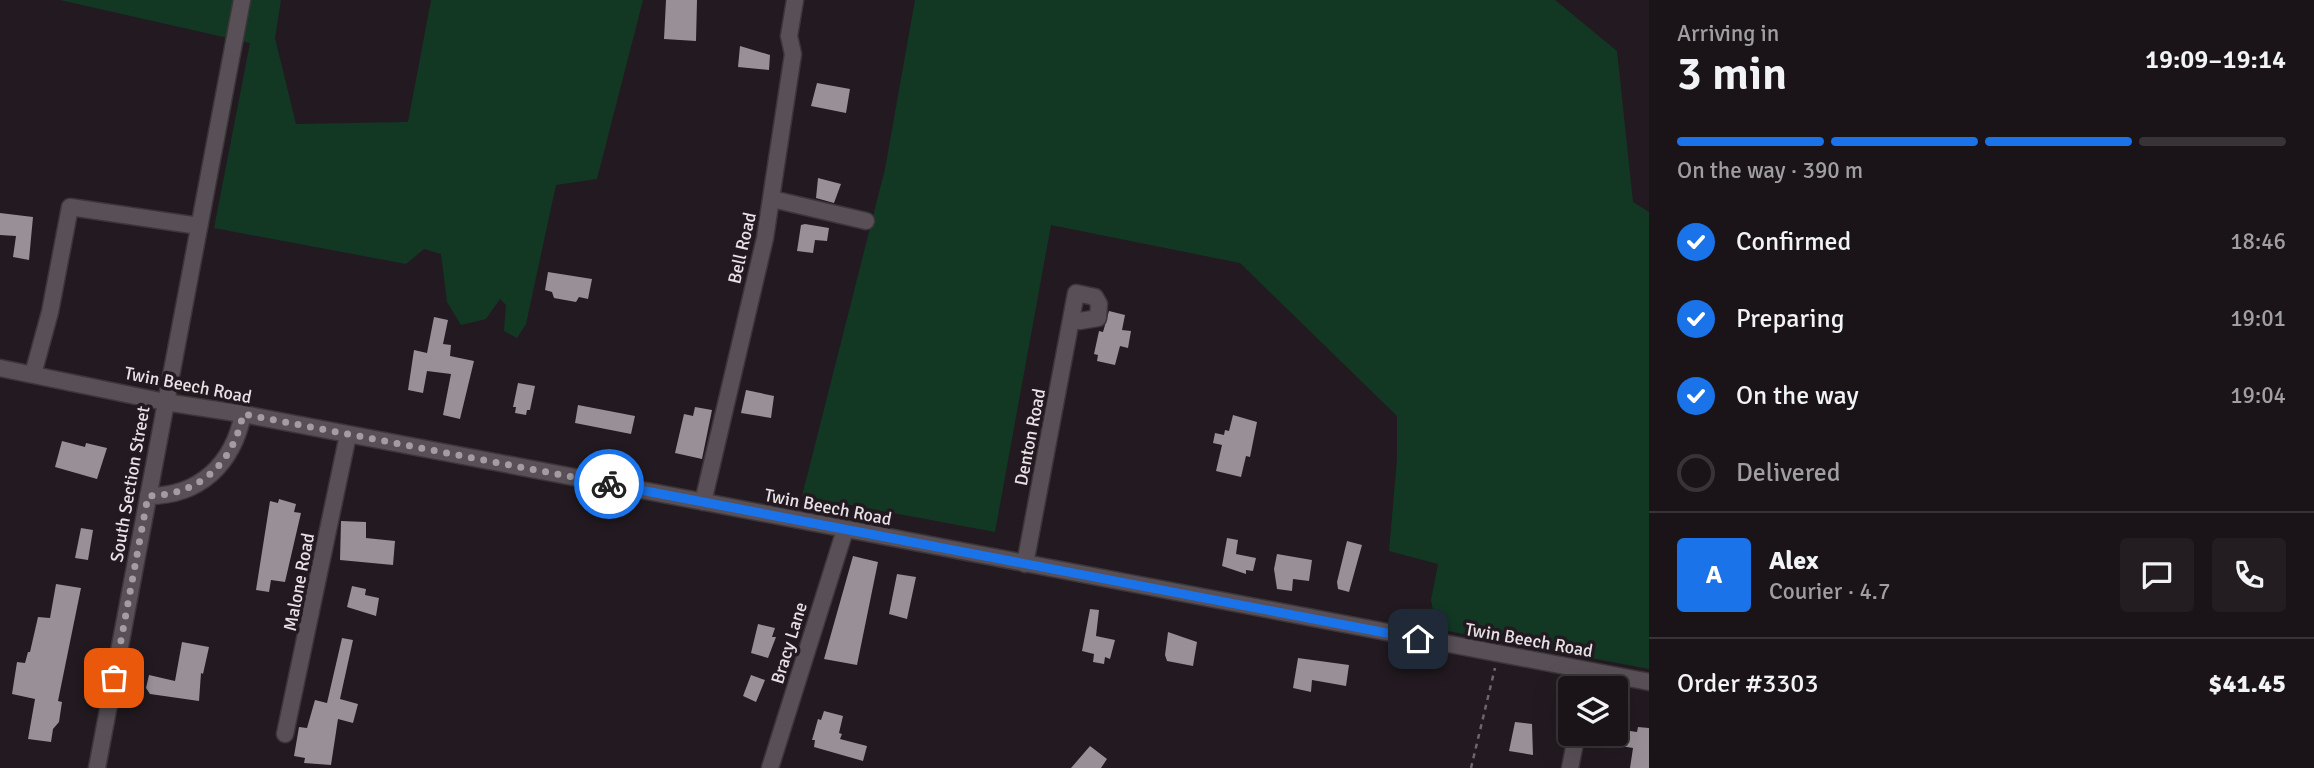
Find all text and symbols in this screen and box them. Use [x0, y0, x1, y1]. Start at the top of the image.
text: Arriving in [1677, 19, 1779, 48]
text: 19:09–19:14 [2145, 44, 2286, 76]
text: 3 min [1677, 46, 1787, 102]
text: On the way · 390 m [1677, 156, 1863, 185]
street label: Bell Road [723, 210, 761, 286]
icon: check [1677, 223, 1715, 261]
text: Confirmed [1736, 226, 1851, 258]
text: 18:46 [2230, 227, 2286, 256]
icon: check [1677, 300, 1715, 338]
text: Preparing [1736, 303, 1844, 335]
text: 19:01 [2230, 304, 2286, 333]
street label: Twin Beech Road [122, 362, 254, 408]
icon: check [1677, 377, 1715, 415]
text: On the way [1736, 380, 1859, 412]
text: 19:04 [2230, 381, 2286, 410]
street label: Denton Road [1010, 387, 1050, 487]
street label: South Section Street [105, 404, 155, 564]
courier [574, 449, 644, 519]
text: Delivered [1736, 457, 1841, 489]
icon: bike [590, 465, 628, 503]
street label: Twin Beech Road [762, 484, 894, 530]
street label: Malone Road [279, 531, 319, 633]
button: chat [2120, 538, 2194, 612]
button: phone [2212, 538, 2286, 612]
text: Alex [1769, 545, 1819, 577]
text: A [1706, 559, 1722, 591]
text: Courier · 4.7 [1769, 577, 1890, 606]
street label: Bracy Lane [766, 600, 812, 686]
pin [1388, 609, 1448, 669]
street label: Twin Beech Road [1463, 618, 1595, 662]
icon: home [1399, 620, 1437, 658]
pin [84, 648, 144, 708]
icon: bag [95, 659, 133, 697]
text: Order #3303 [1677, 668, 1818, 700]
text: $41.45 [2208, 668, 2286, 700]
map controls [1558, 676, 1628, 746]
button: layers [1558, 676, 1628, 746]

